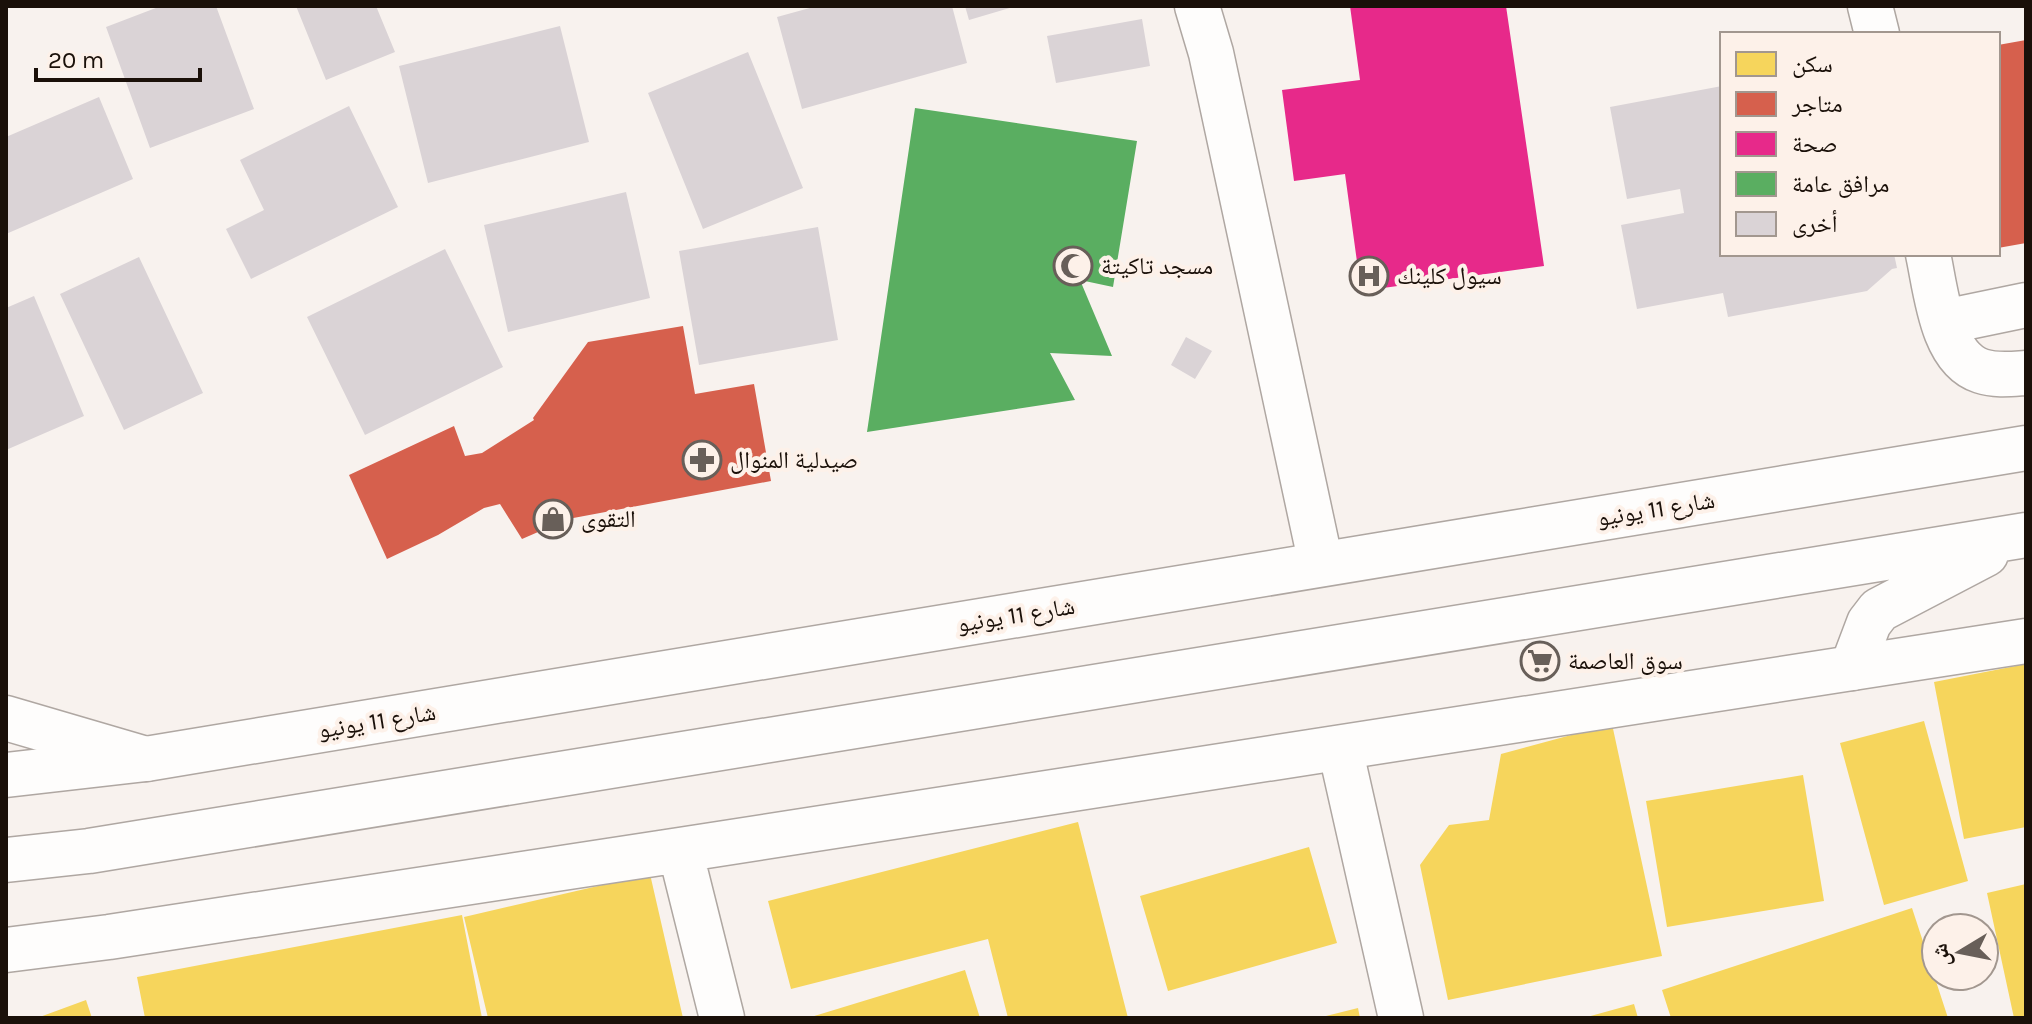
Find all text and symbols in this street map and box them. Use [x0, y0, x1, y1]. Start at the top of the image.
scale bar [36, 32, 200, 82]
legend [1720, 32, 2000, 256]
text: 20 m [48, 46, 104, 74]
text: سكن [1792, 50, 1833, 78]
text: متاجر [1791, 90, 1843, 118]
text: صحة [1792, 130, 1838, 158]
text: مرافق عامة [1792, 170, 1890, 198]
text: أخرى [1792, 210, 1838, 238]
mosque icon: مسجد تاكيتة [1052, 245, 1094, 287]
place label: مسجد تاكيتة [1101, 252, 1213, 280]
hospital icon: سيول كلينك [1348, 255, 1390, 297]
place label: سيول كلينك [1397, 262, 1502, 290]
pharmacy icon: صيدلية المنوال [681, 439, 723, 481]
place label: صيدلية المنوال [730, 446, 858, 474]
street label: شارع 11 يونيو [1595, 486, 1717, 533]
shop icon: التقوى [532, 498, 574, 540]
place label: التقوى [581, 505, 636, 533]
street label: شارع 11 يونيو [955, 592, 1077, 639]
supermarket icon: سوق العاصمة [1519, 640, 1561, 682]
place label: سوق العاصمة [1568, 647, 1683, 675]
street label: شارع 11 يونيو [316, 698, 438, 745]
north arrow [1920, 912, 2000, 992]
text: ش [1926, 942, 1956, 969]

